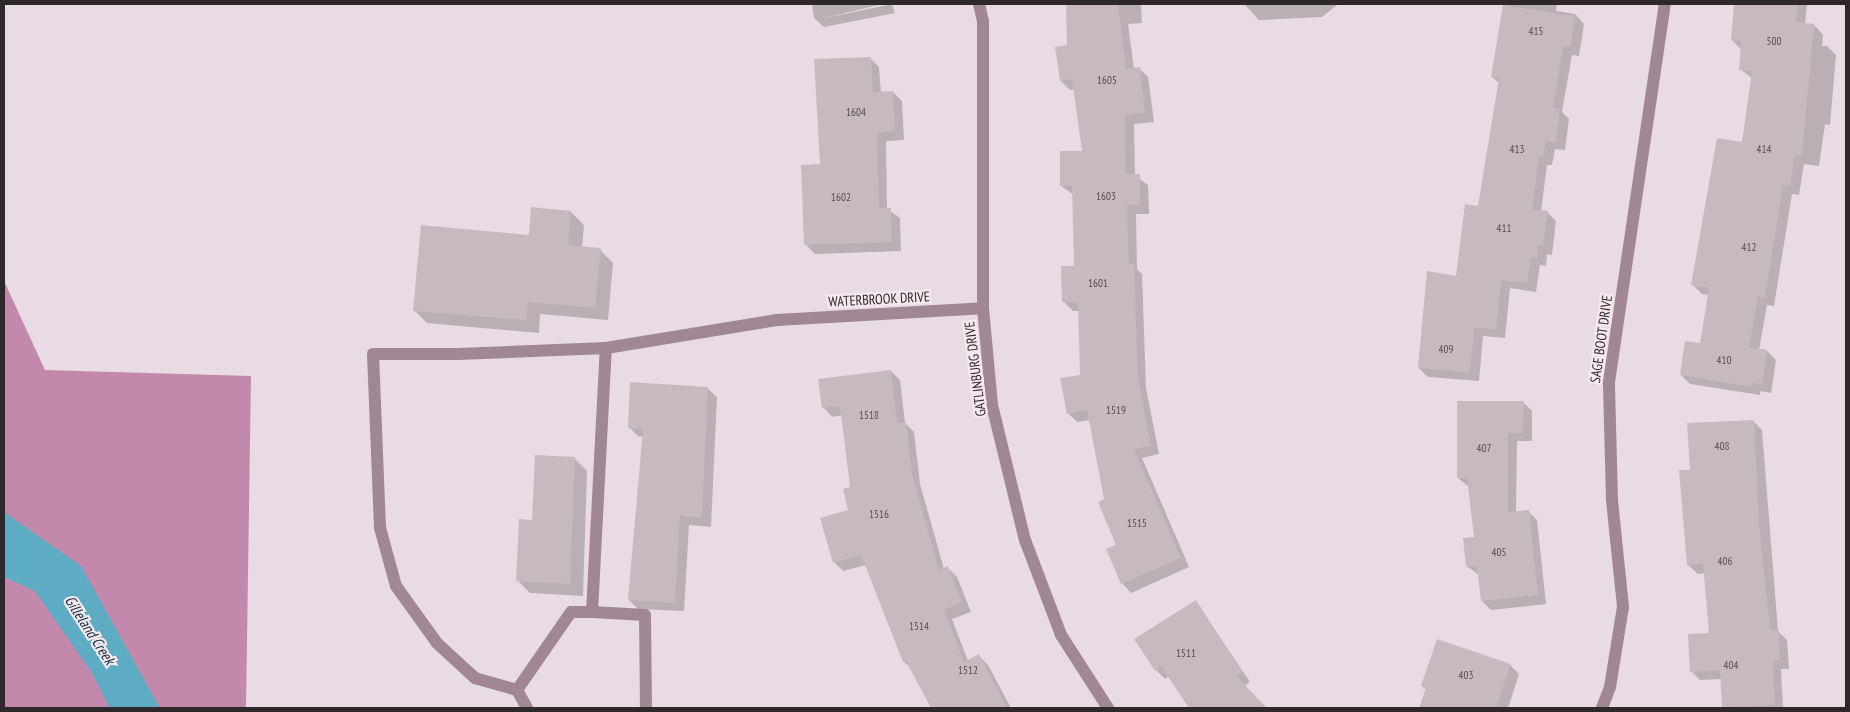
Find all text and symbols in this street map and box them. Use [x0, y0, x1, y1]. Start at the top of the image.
house number: 415 [1529, 24, 1543, 38]
house number: 500 [1767, 34, 1781, 48]
house number: 1605 [1097, 73, 1117, 87]
house number: 1604 [846, 105, 866, 119]
house number: 413 [1510, 142, 1524, 156]
house number: 414 [1757, 142, 1771, 156]
house number: 1603 [1096, 189, 1116, 203]
house number: 1602 [831, 190, 851, 204]
house number: 411 [1497, 221, 1511, 235]
house number: 412 [1742, 240, 1756, 254]
house number: 1601 [1088, 276, 1108, 290]
street label: WATERBROOK DRIVE [828, 288, 930, 310]
street label: SAGE BOOT DRIVE [1587, 294, 1615, 384]
street label: GATLINBURG DRIVE [961, 321, 989, 417]
house number: 409 [1439, 342, 1453, 356]
house number: 410 [1717, 353, 1731, 367]
house number: 1519 [1106, 403, 1126, 417]
house number: 1518 [859, 408, 879, 422]
house number: 408 [1715, 439, 1729, 453]
house number: 407 [1477, 441, 1491, 455]
house number: 1516 [869, 507, 889, 521]
house number: 1515 [1127, 516, 1147, 530]
house number: 405 [1492, 545, 1506, 559]
house number: 406 [1718, 554, 1732, 568]
water label: Gilleland Creek [61, 592, 119, 668]
house number: 1514 [909, 619, 929, 633]
house number: 1511 [1176, 646, 1196, 660]
house number: 404 [1724, 658, 1738, 672]
house number: 1512 [958, 663, 978, 677]
house number: 403 [1459, 668, 1473, 682]

